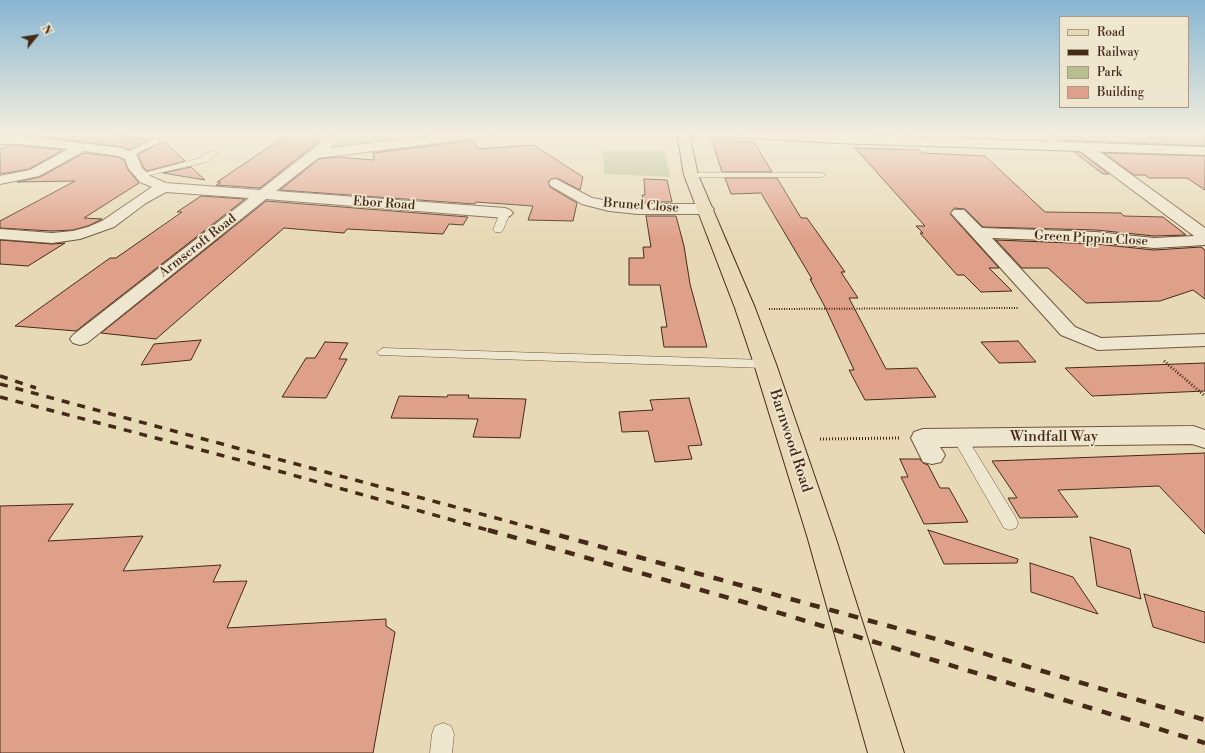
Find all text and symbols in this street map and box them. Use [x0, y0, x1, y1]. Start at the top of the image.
north arrow [16, 16, 56, 56]
legend [1059, 16, 1189, 108]
text: N [38, 23, 55, 37]
text: Road [1097, 25, 1125, 40]
text: Railway [1097, 45, 1139, 60]
text: Park [1097, 65, 1122, 80]
text: Building [1097, 85, 1144, 100]
street label: Ebor Road [352, 194, 416, 214]
street label: Brunel Close [603, 196, 679, 216]
street label: Armscroft Road [156, 211, 240, 281]
street label: Green Pippin Close [1034, 228, 1148, 250]
street label: Barnwood Road [765, 387, 815, 495]
street label: Windfall Way [1010, 428, 1098, 446]

